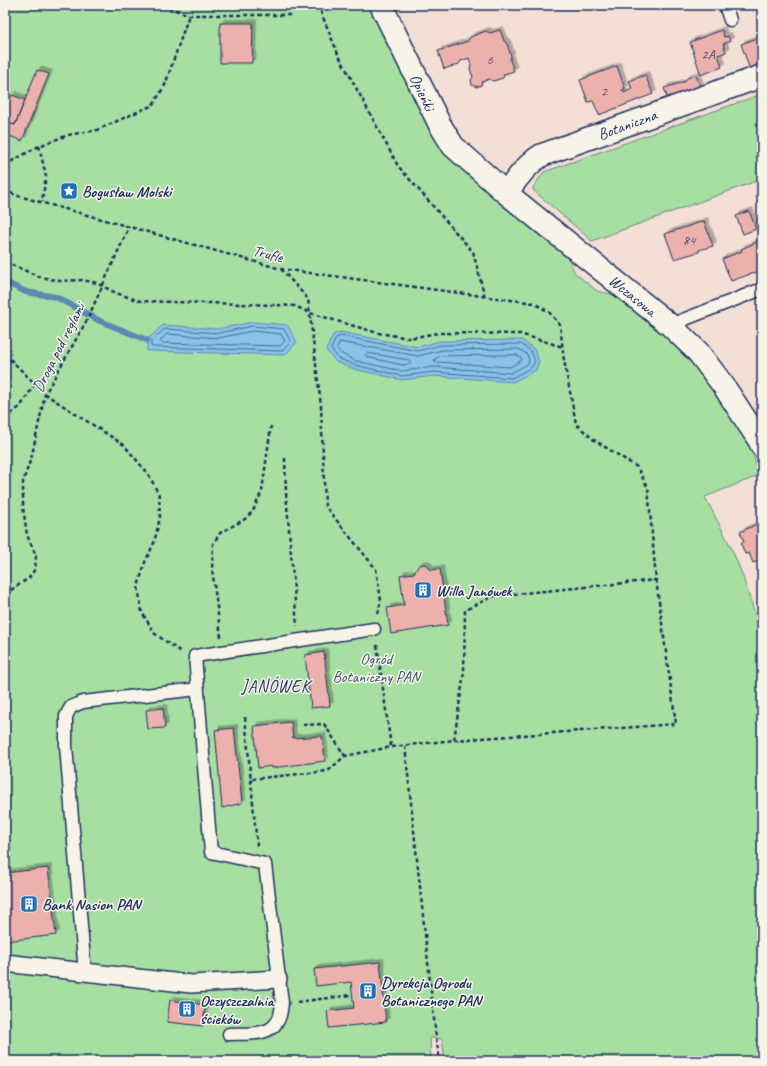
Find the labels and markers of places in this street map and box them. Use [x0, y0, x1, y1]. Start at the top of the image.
place icon: Bogusław Molski [59, 181, 79, 201]
place label: Bogusław Molski [82, 182, 174, 202]
building icon: Willa Janówek [413, 580, 433, 600]
place label: Willa Janówek [436, 581, 514, 601]
building icon: Bank Nasion PAN [19, 894, 39, 914]
place label: Bank Nasion PAN [42, 895, 143, 915]
place label: Dyrekcja Ogrodu Botanicznego PAN [381, 973, 484, 1011]
building icon: Dyrekcja Ogrodu Botanicznego PAN [358, 981, 378, 1001]
place label: Oczyszczalnia ścieków [200, 991, 275, 1029]
building icon: Oczyszczalnia ścieków [177, 999, 197, 1019]

